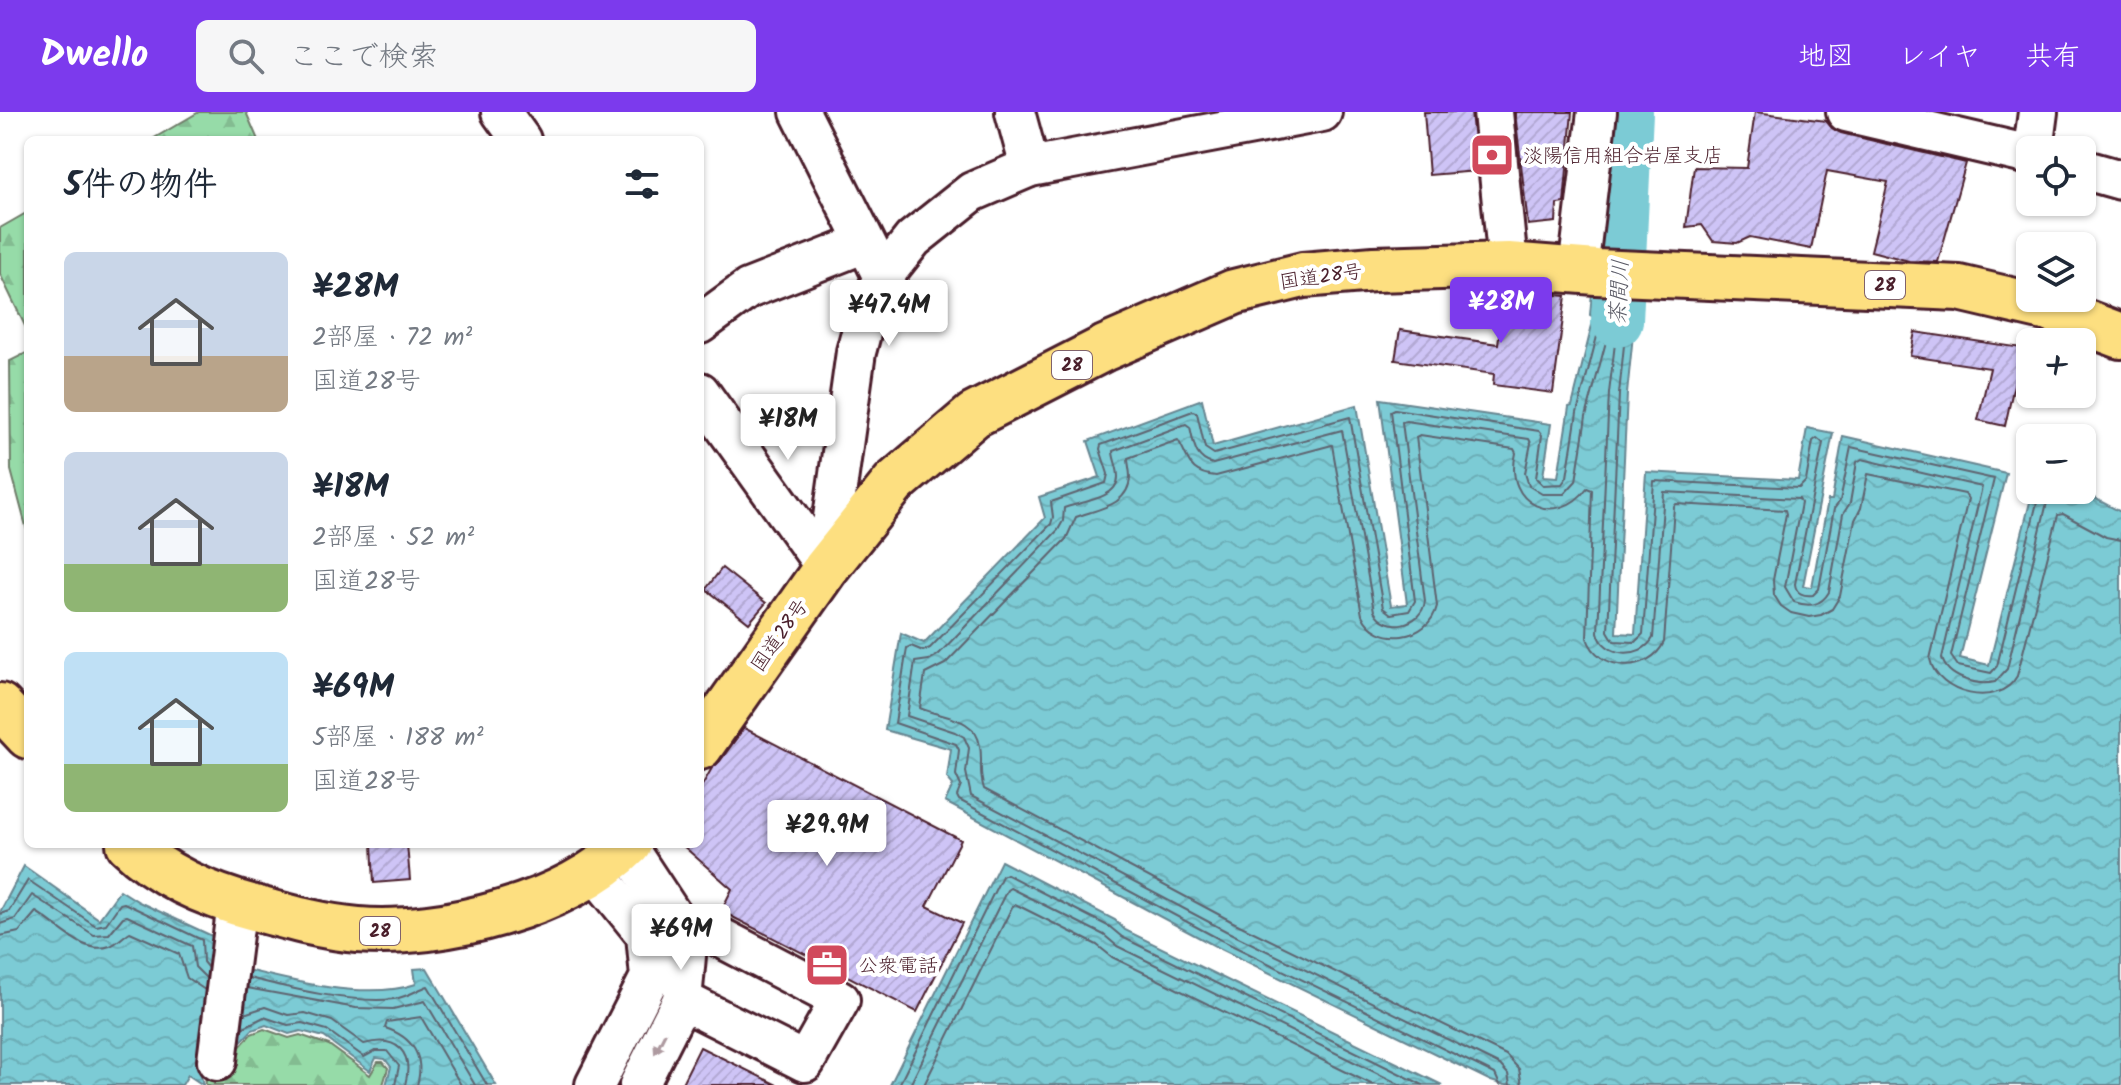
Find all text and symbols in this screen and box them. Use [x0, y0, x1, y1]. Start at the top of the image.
search box [196, 20, 756, 92]
text: Dwello [40, 26, 148, 86]
icon: search [224, 34, 268, 78]
text: ここで検索 [288, 34, 438, 82]
text: 地図 [1798, 35, 1854, 80]
text: レイヤ [1898, 35, 1981, 80]
text: 共有 [2025, 35, 2081, 80]
bank icon: 淡陽信用組合岩屋支店 [1468, 131, 1516, 179]
map controls [2016, 136, 2096, 504]
button: locate [2016, 136, 2096, 216]
place label: 淡陽信用組合岩屋支店 [1523, 141, 1723, 173]
text: 5件の物件 [64, 159, 217, 213]
icon: filters [620, 162, 664, 206]
button: layers [2016, 232, 2096, 312]
street label: 国道28号 [1278, 256, 1365, 300]
water label: 茶間川 [1601, 258, 1640, 326]
text: ¥28M [312, 261, 399, 315]
road number: 28 [1865, 271, 1905, 299]
pin: ¥28M [1454, 277, 1548, 345]
pin: ¥47.4M [824, 280, 954, 348]
text: ¥28M [1468, 282, 1534, 324]
icon: home [128, 284, 224, 380]
text: ¥47.4M [848, 285, 930, 327]
text: 2部屋 · 72 m² [312, 317, 472, 359]
button: + [2016, 328, 2096, 408]
road number: 28 [1052, 351, 1092, 379]
text: 国道28号 [312, 361, 421, 403]
pin: ¥18M [741, 394, 835, 462]
text: ¥18M [759, 399, 817, 441]
button: − [2016, 424, 2096, 504]
text: ¥18M [312, 461, 389, 515]
icon: home [128, 484, 224, 580]
text: 2部屋 · 52 m² [312, 517, 474, 559]
text: 国道28号 [312, 561, 421, 603]
street label: 国道28号 [744, 593, 818, 680]
text: ¥69M [312, 661, 394, 715]
icon: home [128, 684, 224, 780]
text: 5部屋 · 188 m² [312, 717, 484, 759]
text: 国道28号 [312, 761, 421, 803]
pin: ¥29.9M [762, 800, 892, 868]
text: ¥29.9M [785, 805, 869, 847]
pin: ¥69M [634, 904, 728, 972]
text: ¥69M [650, 909, 712, 951]
road number: 28 [360, 917, 400, 945]
office icon: 公衆電話 [803, 941, 851, 989]
place label: 公衆電話 [858, 951, 938, 983]
one-way arrow [653, 1032, 667, 1055]

